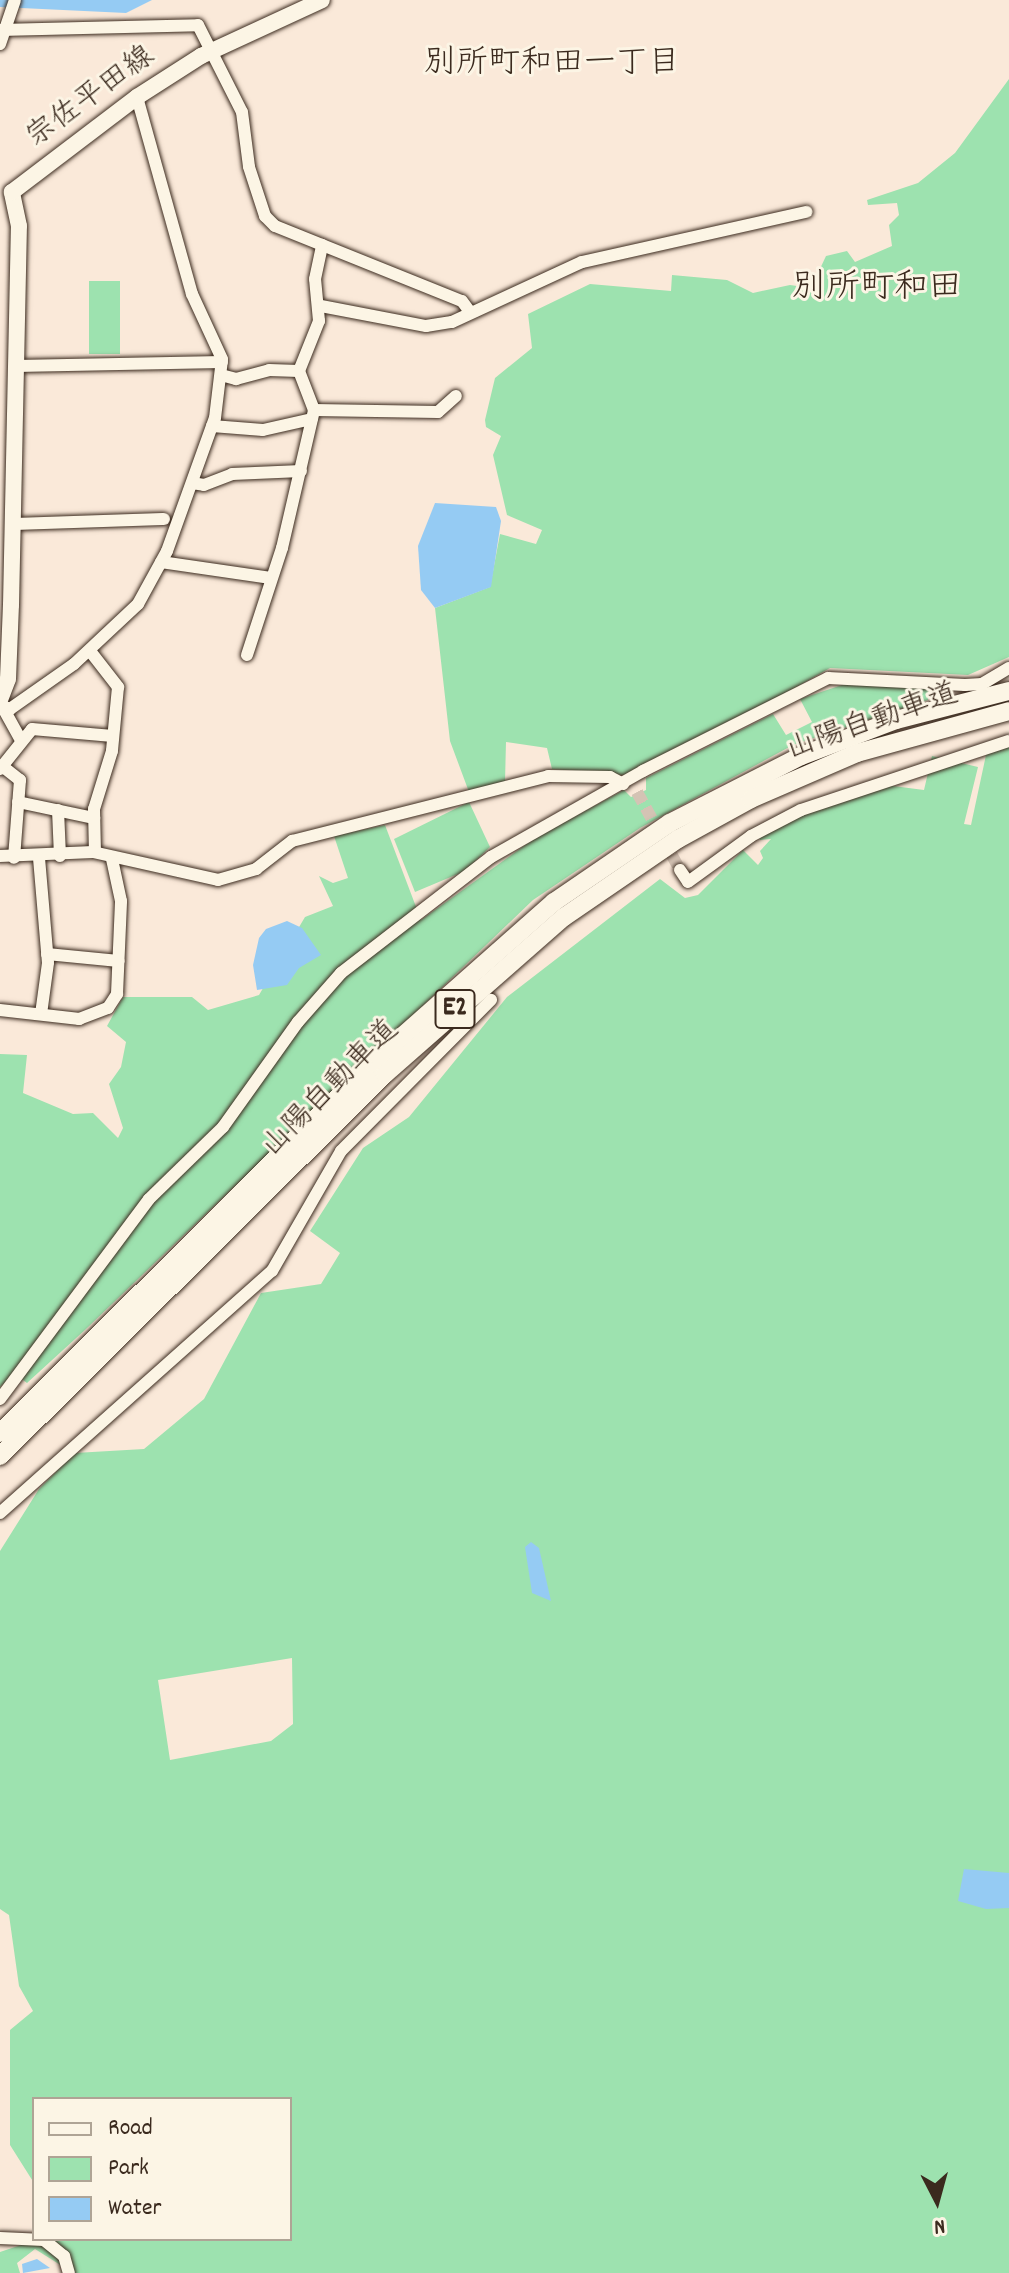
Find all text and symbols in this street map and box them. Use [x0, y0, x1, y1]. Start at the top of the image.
street label: 宗佐平田線 [21, 40, 163, 158]
district label: 別所町和田一丁目 [424, 46, 680, 84]
district label: 別所町和田 [792, 270, 962, 310]
street label: 山陽自動車道 [782, 678, 964, 770]
road number: E2 [433, 985, 477, 1033]
street label: 山陽自動車道 [256, 1014, 408, 1166]
legend [32, 2097, 292, 2241]
text: Road [108, 2112, 153, 2146]
text: Park [108, 2152, 149, 2186]
north arrow [897, 2161, 977, 2241]
text: Water [108, 2192, 161, 2226]
text: N [933, 2209, 947, 2241]

